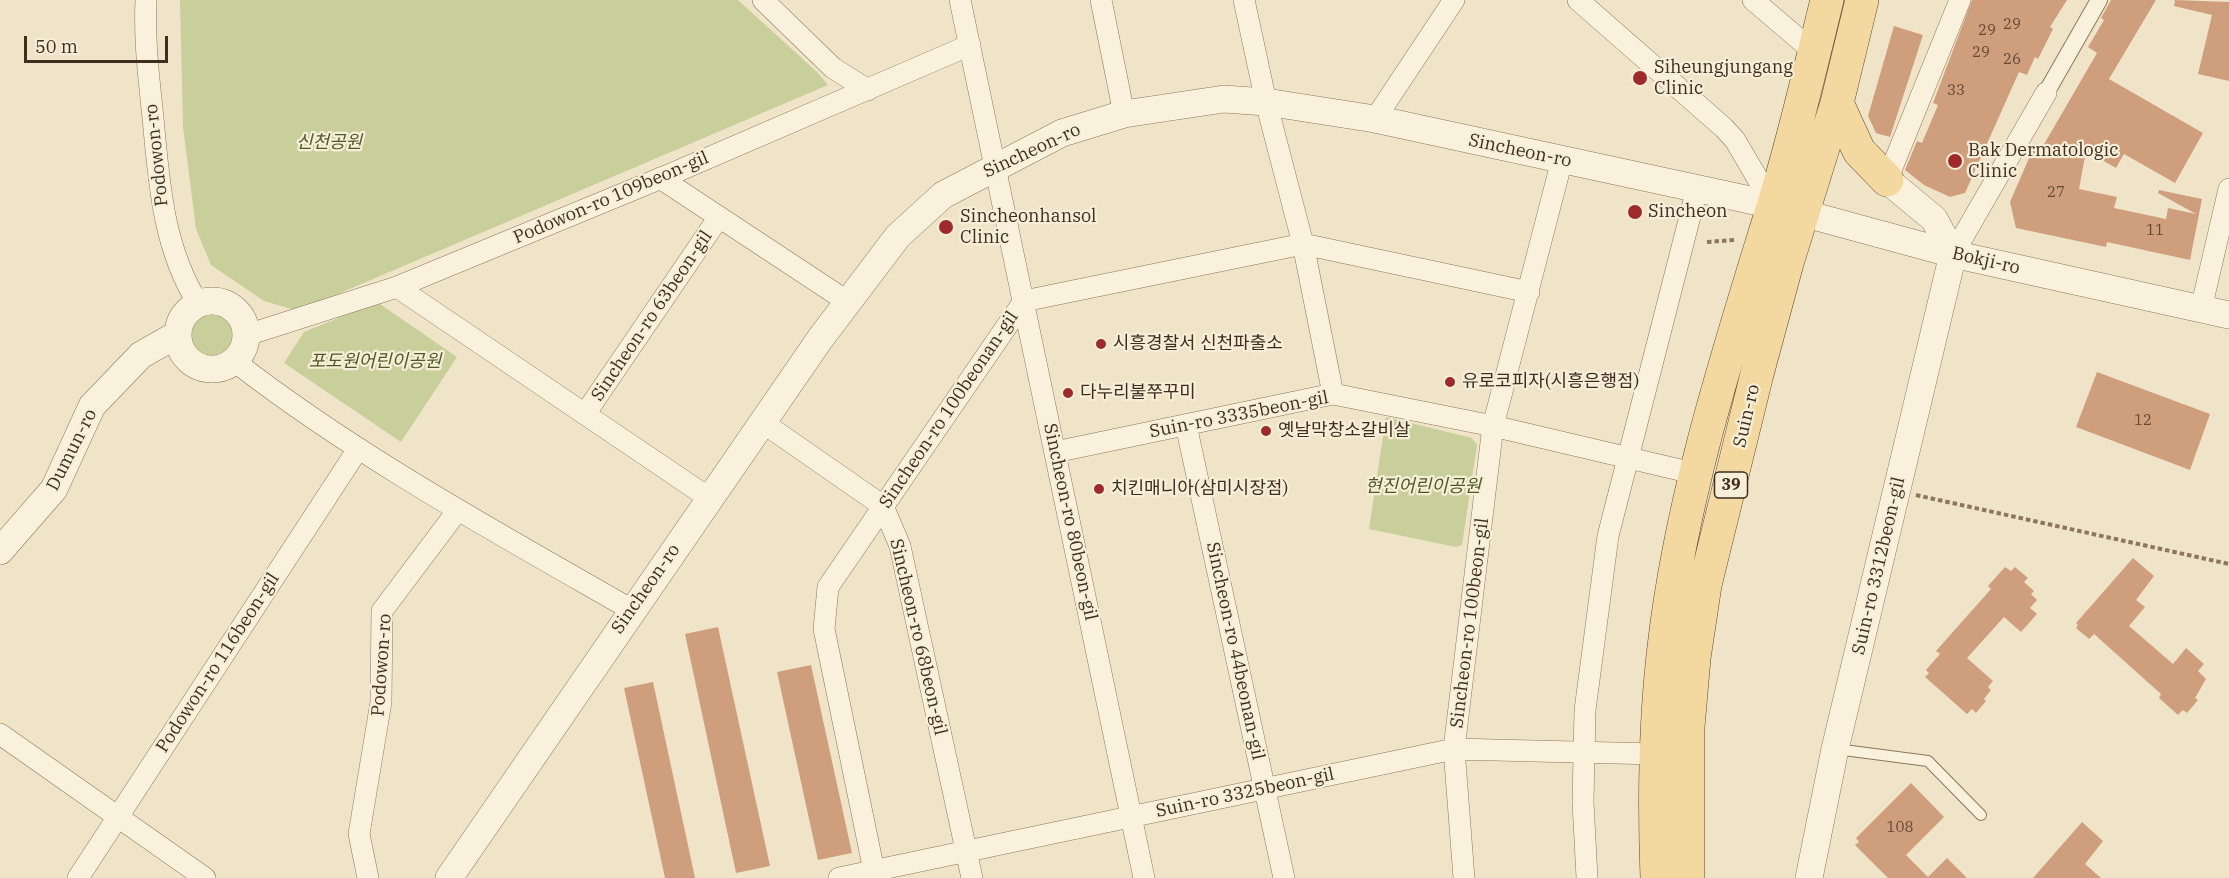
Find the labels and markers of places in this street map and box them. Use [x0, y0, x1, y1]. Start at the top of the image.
place label: Siheungjungang Clinic [1654, 57, 1793, 100]
marker: Siheungjungang Clinic [1631, 69, 1649, 87]
place label: Bak Dermatologic Clinic [1968, 140, 2119, 182]
marker: Bak Dermatologic Clinic [1946, 152, 1964, 170]
place label: Sincheon [1648, 201, 1728, 223]
marker: Sincheon [1626, 203, 1644, 221]
place label: Sincheonhansol Clinic [960, 206, 1096, 248]
marker: Sincheonhansol Clinic [937, 218, 955, 236]
place label: 시흥경찰서 신천파출소 [1113, 333, 1283, 355]
marker: 시흥경찰서 신천파출소 [1094, 337, 1108, 351]
place label: 유로코피자(시흥은행점) [1462, 371, 1639, 393]
marker: 유로코피자(시흥은행점) [1443, 375, 1457, 389]
place label: 다누리불쭈꾸미 [1080, 382, 1196, 404]
marker: 다누리불쭈꾸미 [1061, 386, 1075, 400]
place label: 옛날막창소갈비살 [1278, 420, 1410, 442]
marker: 옛날막창소갈비살 [1259, 424, 1273, 438]
place label: 치킨매니아(삼미시장점) [1111, 478, 1288, 500]
marker: 치킨매니아(삼미시장점) [1092, 482, 1106, 496]

